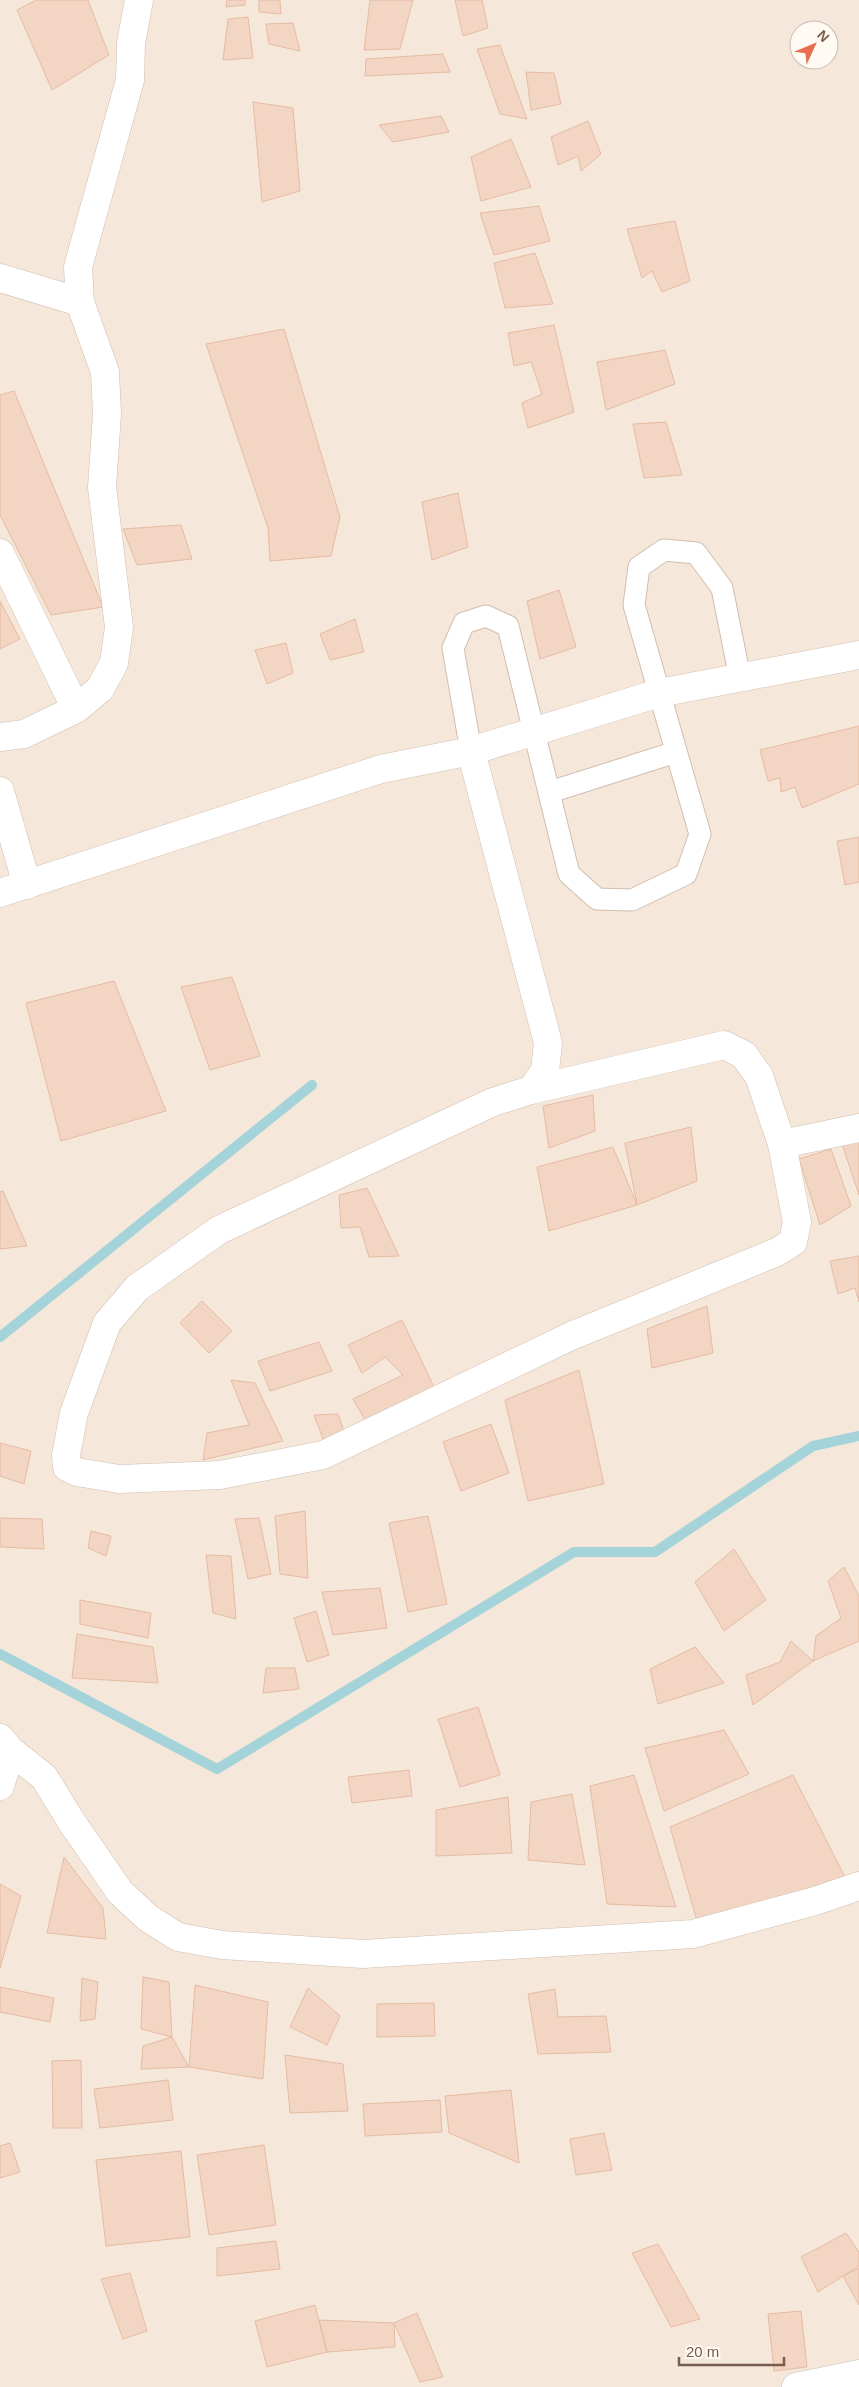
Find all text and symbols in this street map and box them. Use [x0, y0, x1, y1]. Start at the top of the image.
north arrow [789, 20, 839, 70]
text: N [814, 27, 833, 45]
scale bar [679, 2334, 784, 2366]
text: 20 m [686, 2343, 719, 2360]

